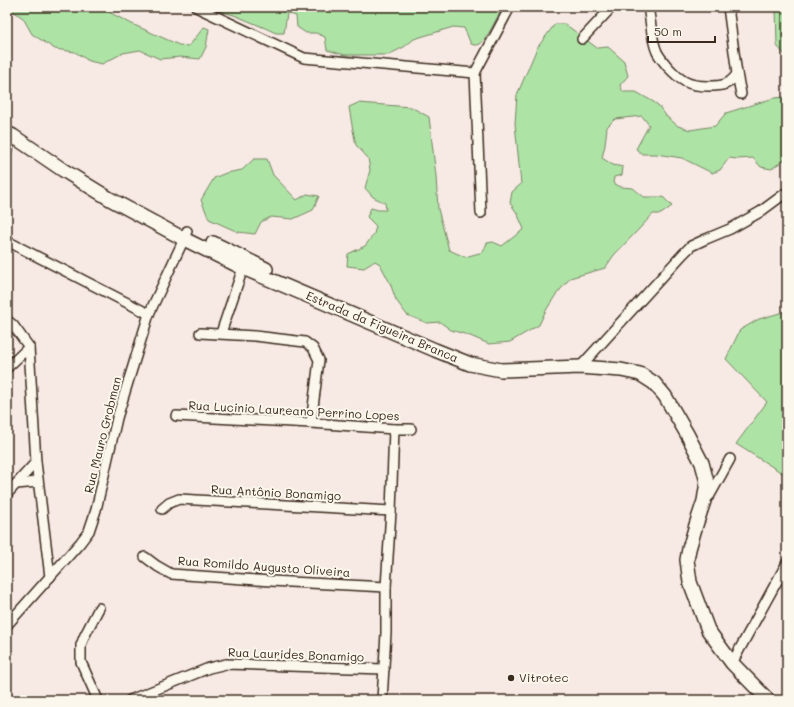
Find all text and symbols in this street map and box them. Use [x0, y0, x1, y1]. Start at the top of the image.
scale bar [648, 18, 715, 44]
text: 50 m [654, 23, 682, 39]
street label: Estrada da Figueira Branca [304, 287, 461, 365]
street label: Rua Mauro Grobman [80, 375, 124, 495]
street label: Rua Lucinio Laureano Perrino Lopes [188, 396, 400, 424]
street label: Rua Antônio Bonamigo [211, 481, 341, 503]
street label: Rua Romildo Augusto Oliveira [177, 552, 351, 580]
street label: Rua Laurides Bonamigo [228, 644, 364, 664]
place label: Vitrotec [519, 669, 569, 685]
marker: Vitrotec [506, 673, 516, 683]

